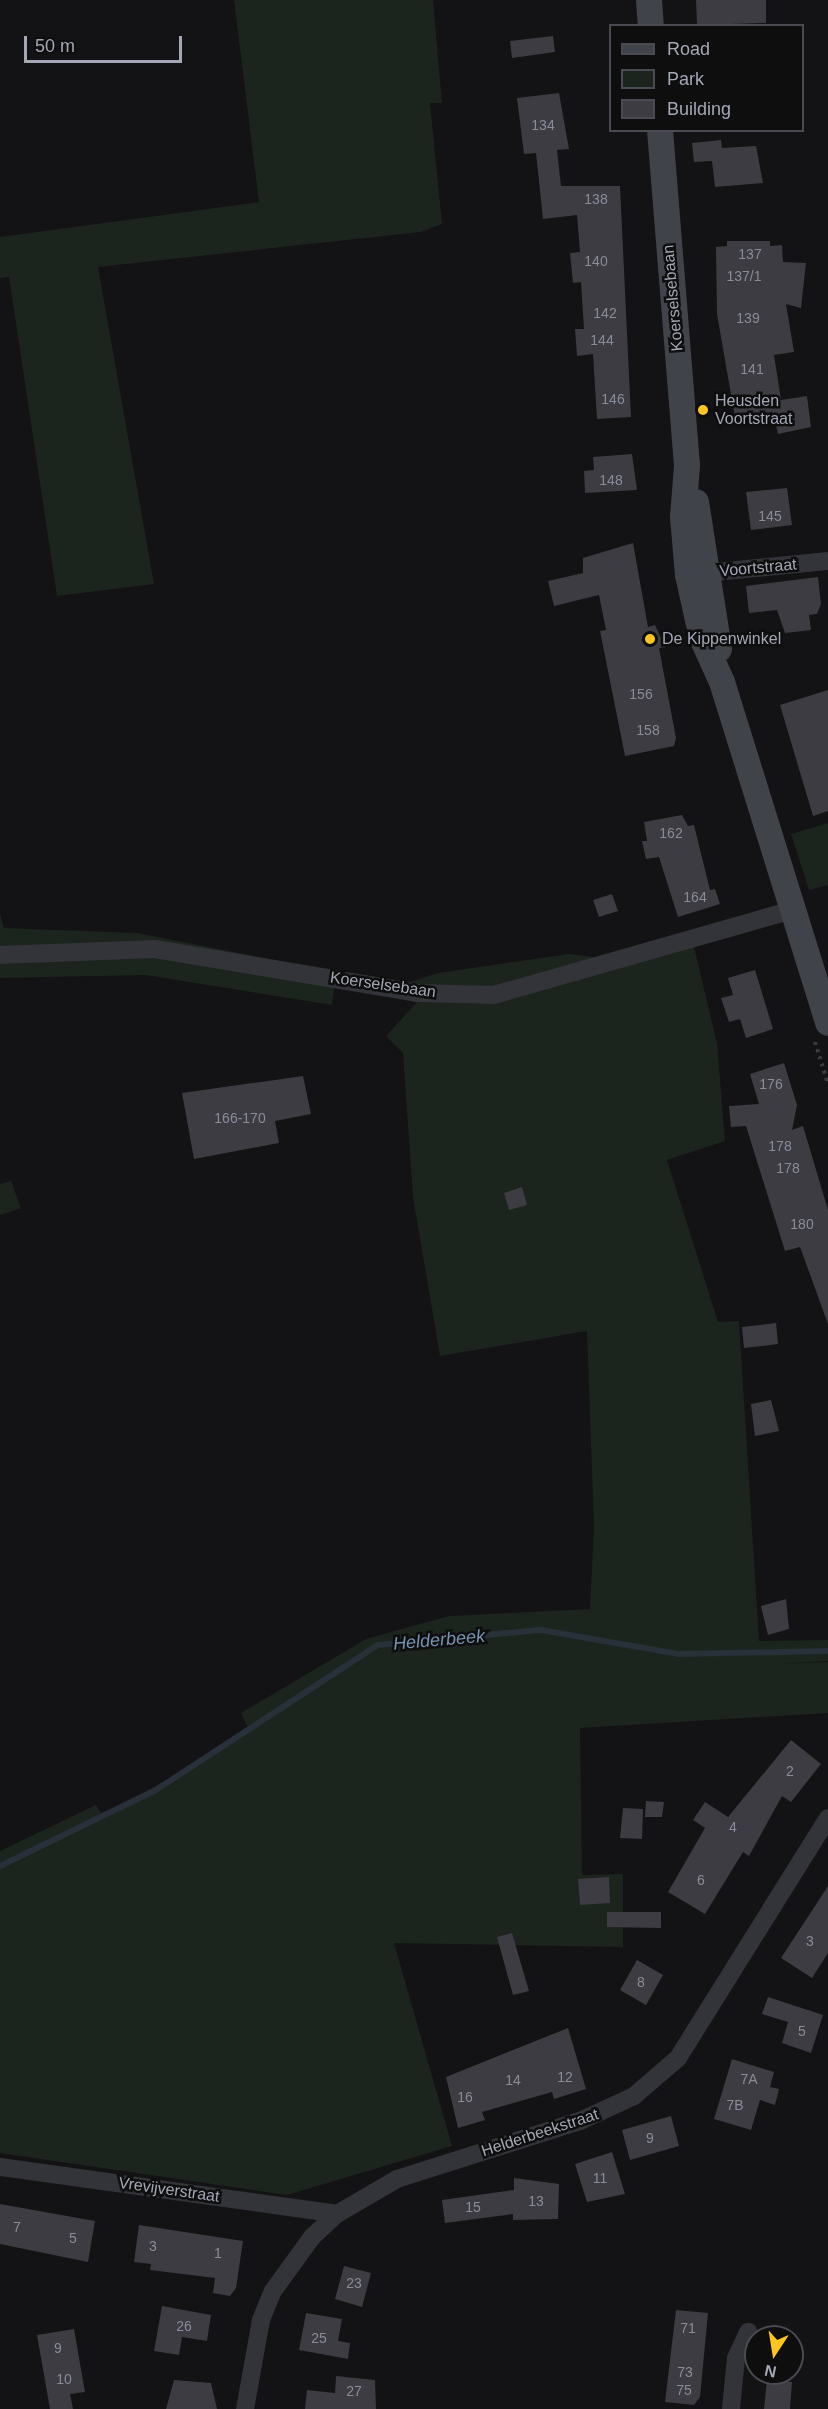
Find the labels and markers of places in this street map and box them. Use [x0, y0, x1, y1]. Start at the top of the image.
place label: Heusden Voortstraat [715, 391, 792, 429]
marker: Heusden Voortstraat [696, 403, 710, 417]
place label: De Kippenwinkel [662, 629, 781, 649]
marker: De Kippenwinkel [643, 632, 657, 646]

